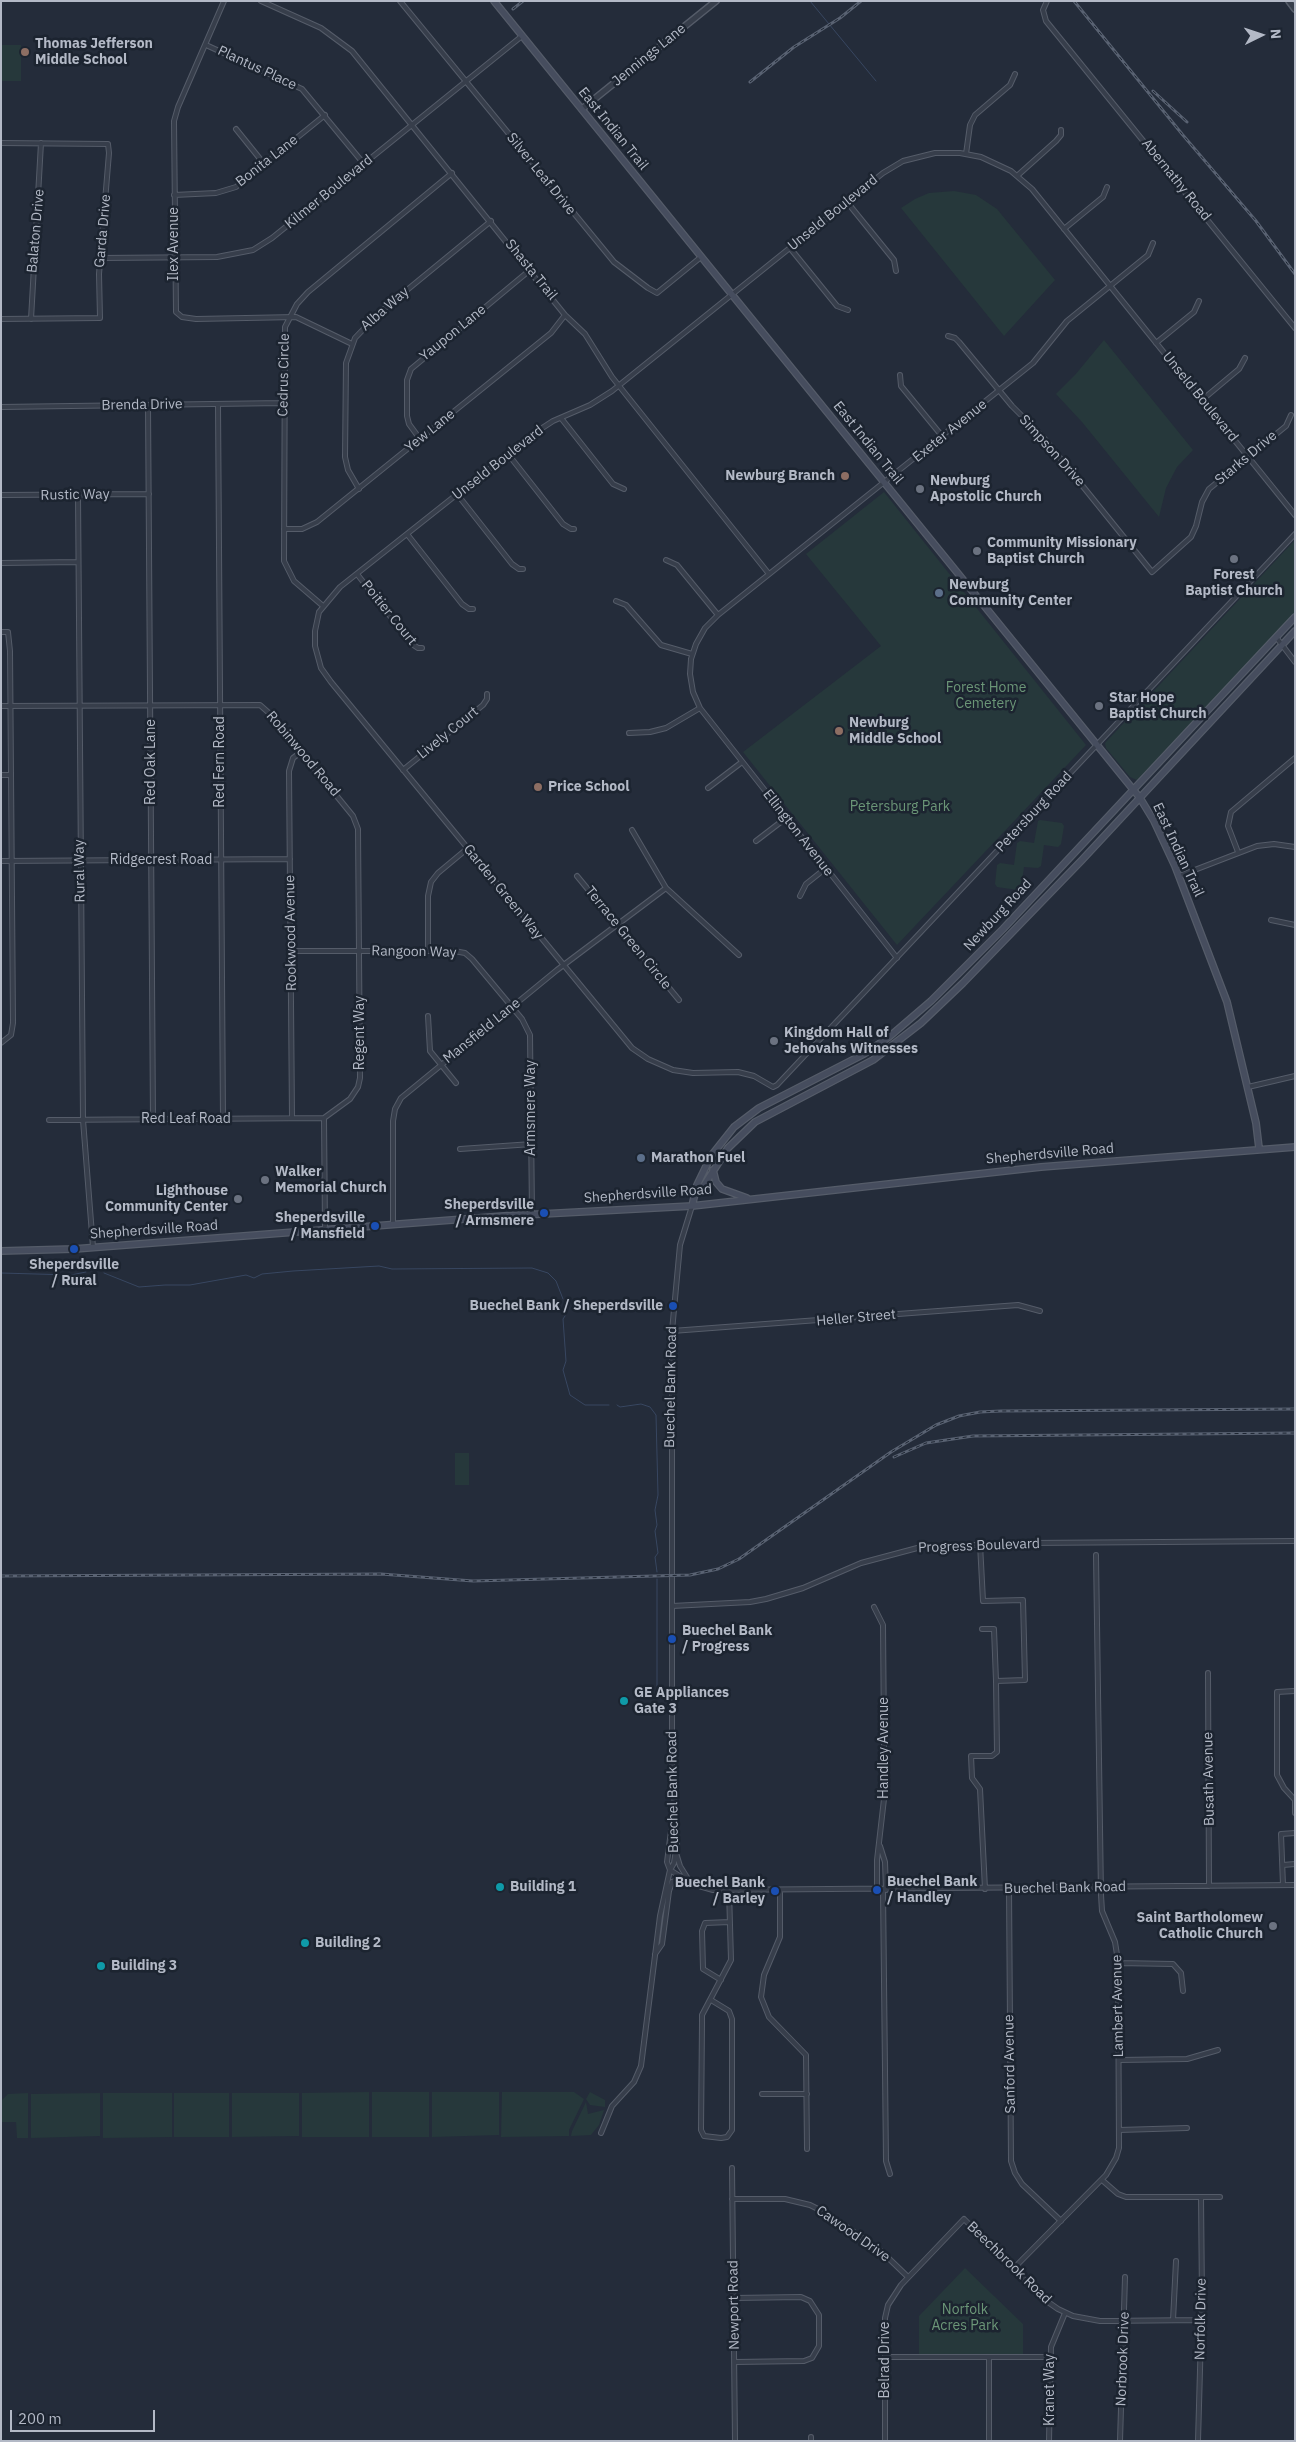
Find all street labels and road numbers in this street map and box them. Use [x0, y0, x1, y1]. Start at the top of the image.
street label: Jennings Lane [609, 20, 689, 90]
street label: Plantus Place [215, 42, 299, 94]
street label: East Indian Trail [574, 84, 652, 174]
street label: Silver Leaf Drive [503, 130, 579, 218]
street label: Bonita Lane [233, 132, 301, 190]
street label: Abernathy Road [1138, 136, 1214, 224]
street label: Kilmer Boulevard [282, 151, 376, 233]
street label: Unseld Boulevard [785, 172, 881, 254]
street label: Balaton Drive [24, 188, 48, 274]
street label: Garda Drive [91, 194, 115, 268]
street label: Ilex Avenue [166, 207, 182, 281]
street label: Shasta Trail [501, 236, 561, 304]
street label: Alba Way [357, 284, 413, 334]
street label: Yaupon Lane [416, 301, 490, 365]
street label: Cedrus Circle [275, 333, 293, 417]
street label: Unseld Boulevard [1159, 349, 1241, 445]
street label: Brenda Drive [101, 396, 183, 414]
street label: Exeter Avenue [910, 396, 990, 466]
street label: East Indian Trail [829, 398, 907, 488]
street label: Yew Lane [402, 406, 458, 456]
street label: Simpson Drive [1016, 412, 1088, 490]
street label: Unseld Boulevard [449, 422, 547, 504]
street label: Starks Drive [1212, 427, 1280, 489]
street label: Rustic Way [40, 486, 110, 504]
street label: Poitier Court [358, 577, 420, 649]
street label: Lively Court [414, 703, 482, 763]
street label: Robinwood Road [262, 708, 344, 800]
street label: Red Fern Road [212, 716, 228, 808]
street label: Red Oak Lane [143, 719, 159, 805]
street label: Petersburg Road [992, 768, 1076, 856]
street label: Ellington Avenue [759, 786, 837, 880]
street label: East Indian Trail [1149, 800, 1207, 900]
street label: Rural Way [71, 839, 89, 903]
street label: Garden Green Way [460, 841, 546, 943]
street label: Ridgecrest Road [110, 852, 212, 868]
street label: Rookwood Avenue [282, 875, 300, 991]
street label: Newburg Road [960, 876, 1036, 954]
street label: Terrace Green Circle [581, 883, 675, 993]
street label: Rangoon Way [371, 943, 457, 961]
street label: Mansfield Lane [440, 995, 524, 1067]
street label: Regent Way [352, 996, 368, 1070]
street label: Armsmere Way [523, 1060, 539, 1156]
street label: Red Leaf Road [141, 1111, 231, 1127]
street label: Shepherdsville Road [985, 1140, 1115, 1168]
street label: Shepherdsville Road [583, 1181, 713, 1207]
street label: Shepherdsville Road [89, 1217, 219, 1243]
street label: Heller Street [816, 1306, 896, 1330]
street label: Buechel Bank Road [662, 1326, 680, 1448]
street label: Progress Boulevard [918, 1535, 1040, 1557]
street label: Handley Avenue [876, 1697, 892, 1799]
street label: Buechel Bank Road [664, 1731, 682, 1853]
street label: Busath Avenue [1200, 1732, 1218, 1826]
street label: Buechel Bank Road [1004, 1879, 1126, 1897]
street label: Lambert Avenue [1109, 1955, 1127, 2057]
street label: Sanford Avenue [1001, 2014, 1019, 2114]
street label: Cawood Drive [813, 2202, 893, 2266]
street label: Beechbrook Road [963, 2218, 1055, 2308]
street label: Newport Road [725, 2260, 743, 2350]
street label: Norfolk Drive [1192, 2278, 1210, 2360]
street label: Norbrook Drive [1113, 2311, 1133, 2407]
street label: Belrad Drive [877, 2321, 893, 2399]
street label: Kranet Way [1042, 2354, 1058, 2426]

